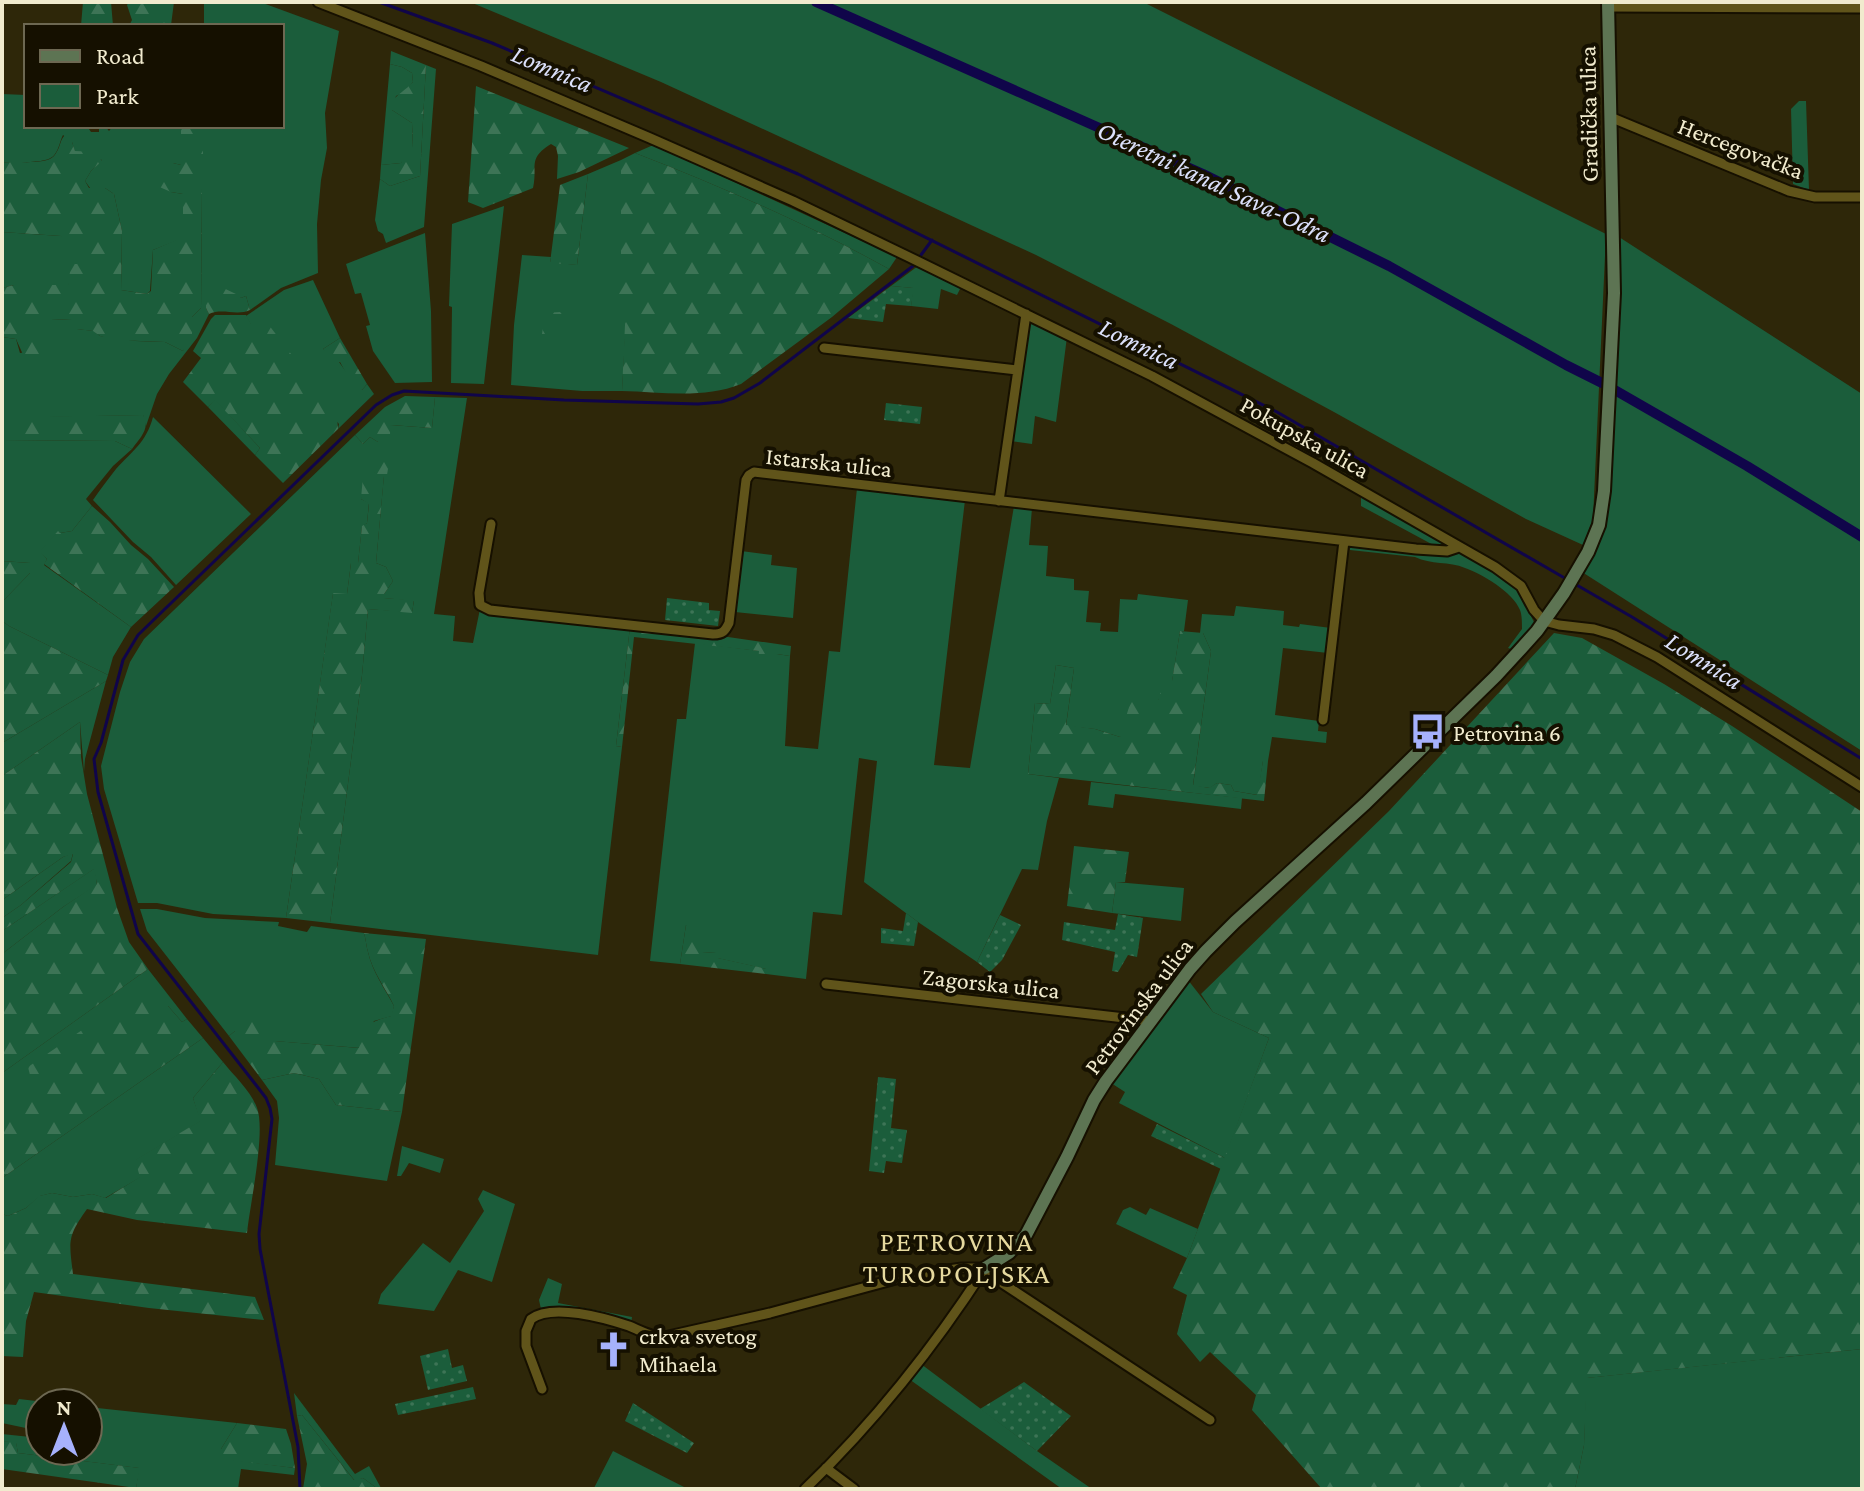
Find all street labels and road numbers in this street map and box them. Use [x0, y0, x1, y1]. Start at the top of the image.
street label: Gradička ulica [1573, 46, 1603, 182]
street label: Hercegovačka [1674, 112, 1808, 184]
street label: Pokupska ulica [1236, 391, 1374, 483]
street label: Istarska ulica [765, 442, 893, 482]
street label: Petrovinska ulica [1078, 933, 1198, 1079]
street label: Zagorska ulica [921, 962, 1061, 1004]

